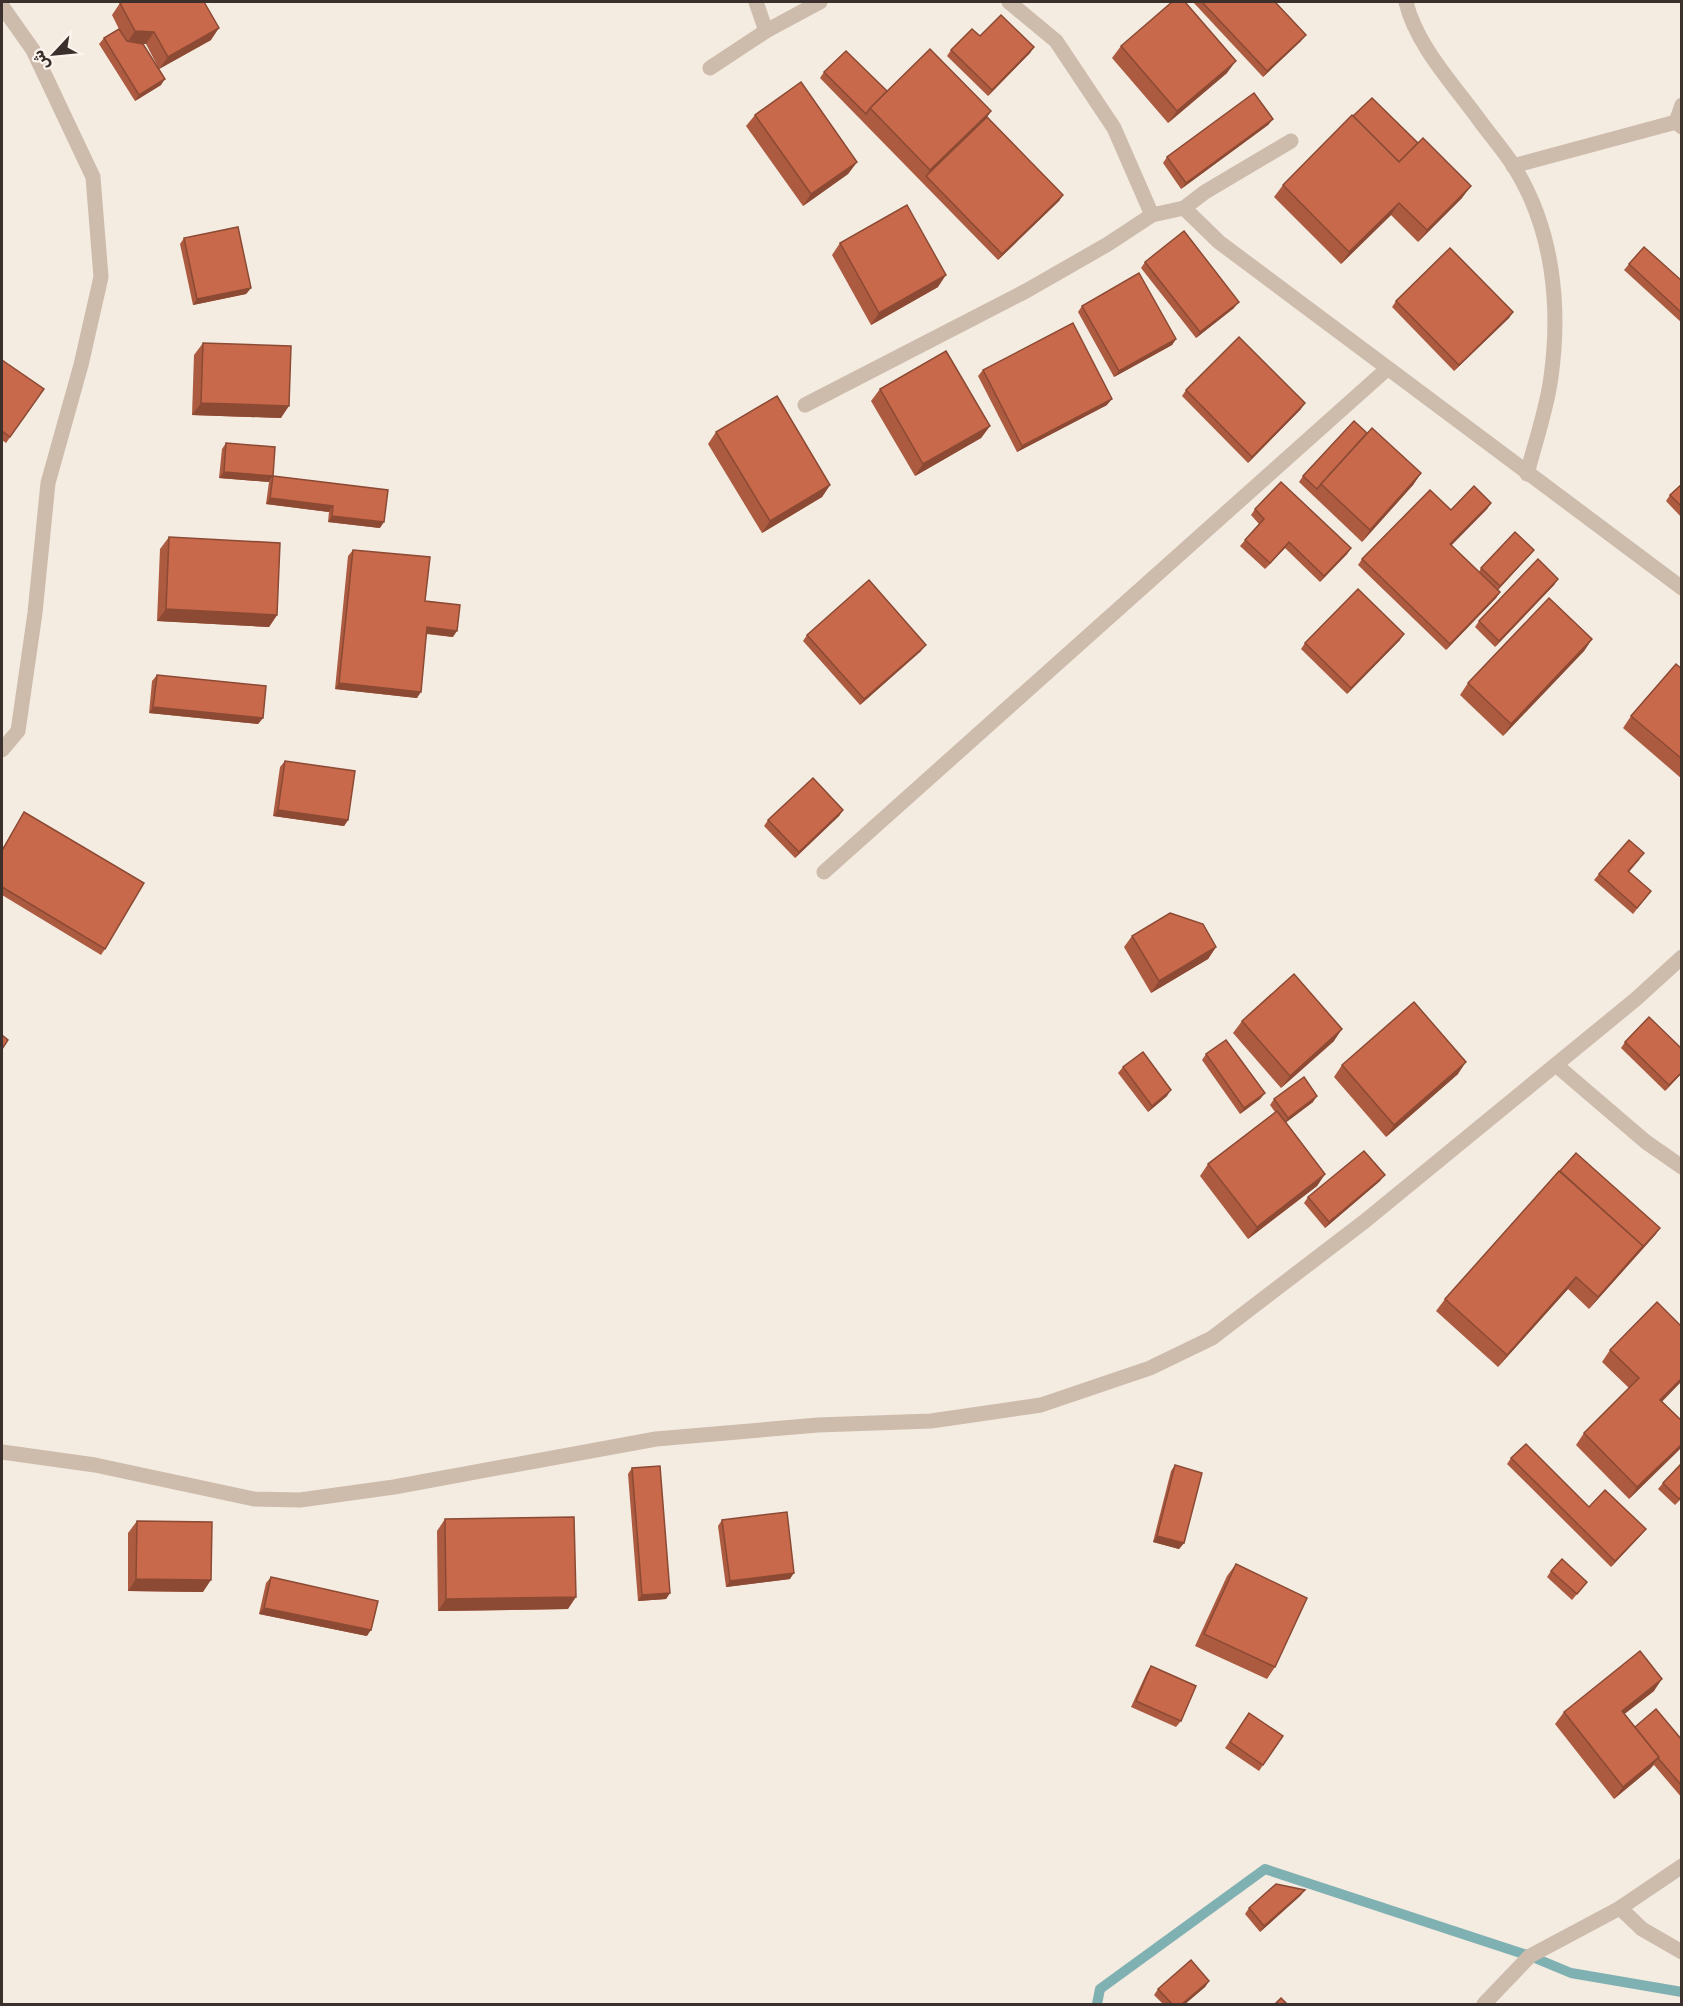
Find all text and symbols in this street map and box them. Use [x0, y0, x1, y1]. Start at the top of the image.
north arrow [24, 24, 84, 84]
text: ش [28, 47, 54, 74]

